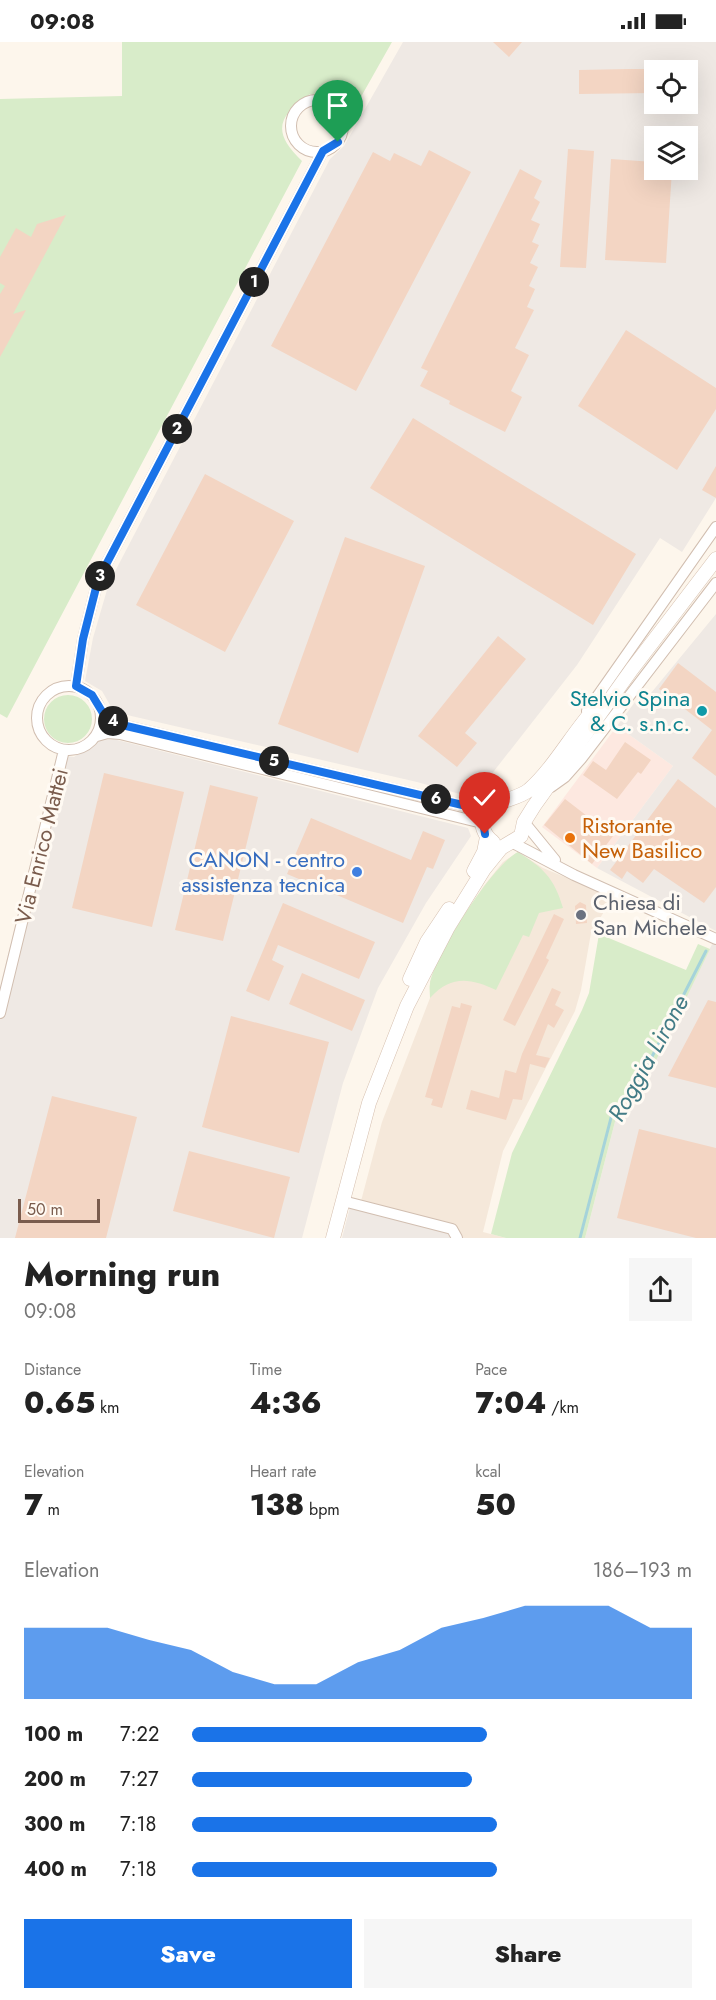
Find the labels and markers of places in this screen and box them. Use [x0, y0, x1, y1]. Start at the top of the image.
pin [312, 80, 363, 142]
pin: 1 [239, 267, 269, 297]
pin: 2 [162, 414, 192, 444]
pin: 3 [85, 561, 115, 591]
place label: Stelvio Spina & C. s.n.c. [570, 682, 690, 739]
marker: Stelvio Spina & C. s.n.c. [695, 704, 709, 718]
pin: 4 [98, 706, 128, 736]
pin: 5 [259, 746, 289, 776]
pin [459, 772, 510, 834]
pin: 6 [421, 784, 451, 814]
place label: Ristorante New Basilico [582, 809, 702, 866]
marker: Ristorante New Basilico [563, 831, 577, 845]
place label: CANON - centro assistenza tecnica [181, 843, 345, 900]
marker: CANON - centro assistenza tecnica [350, 865, 364, 879]
place label: Chiesa di San Michele [593, 886, 707, 943]
marker: Chiesa di San Michele [574, 908, 588, 922]

